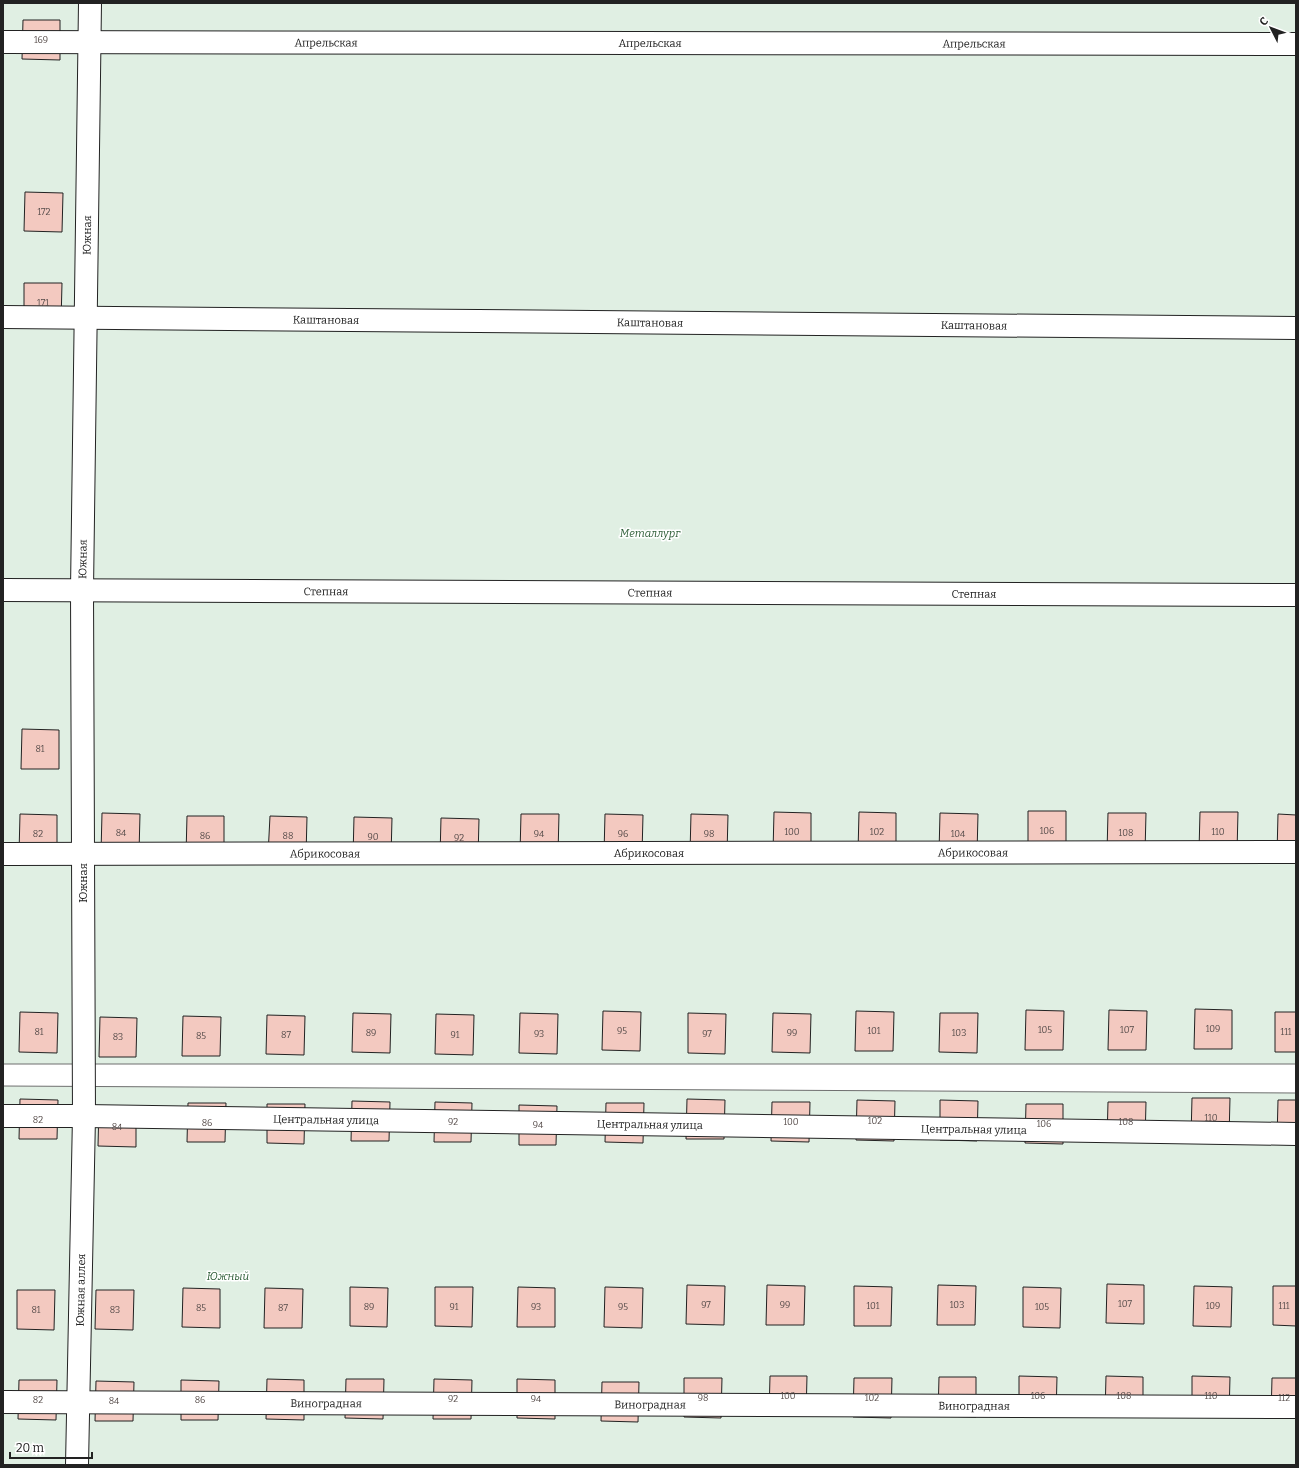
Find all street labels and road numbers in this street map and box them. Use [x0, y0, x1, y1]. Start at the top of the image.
street label: Апрельская [294, 36, 358, 49]
street label: Апрельская [618, 36, 682, 50]
street label: Апрельская [942, 37, 1006, 50]
street label: Южная [80, 215, 94, 255]
street label: Каштановая [293, 313, 359, 327]
street label: Каштановая [617, 316, 683, 329]
street label: Каштановая [941, 318, 1007, 332]
street label: Южная [76, 539, 89, 579]
street label: Степная [304, 585, 348, 598]
street label: Степная [628, 586, 672, 599]
street label: Степная [952, 587, 996, 600]
street label: Абрикосовая [614, 846, 684, 860]
street label: Абрикосовая [938, 846, 1008, 859]
street label: Абрикосовая [290, 847, 360, 860]
street label: Южная [77, 863, 90, 903]
street label: Центральная улица [273, 1112, 379, 1127]
street label: Центральная улица [597, 1117, 703, 1132]
street label: Центральная улица [921, 1122, 1027, 1137]
street label: Южная аллея [73, 1253, 88, 1327]
street label: Виноградная [290, 1397, 362, 1410]
street label: Виноградная [614, 1398, 686, 1411]
street label: Виноградная [938, 1399, 1010, 1412]

